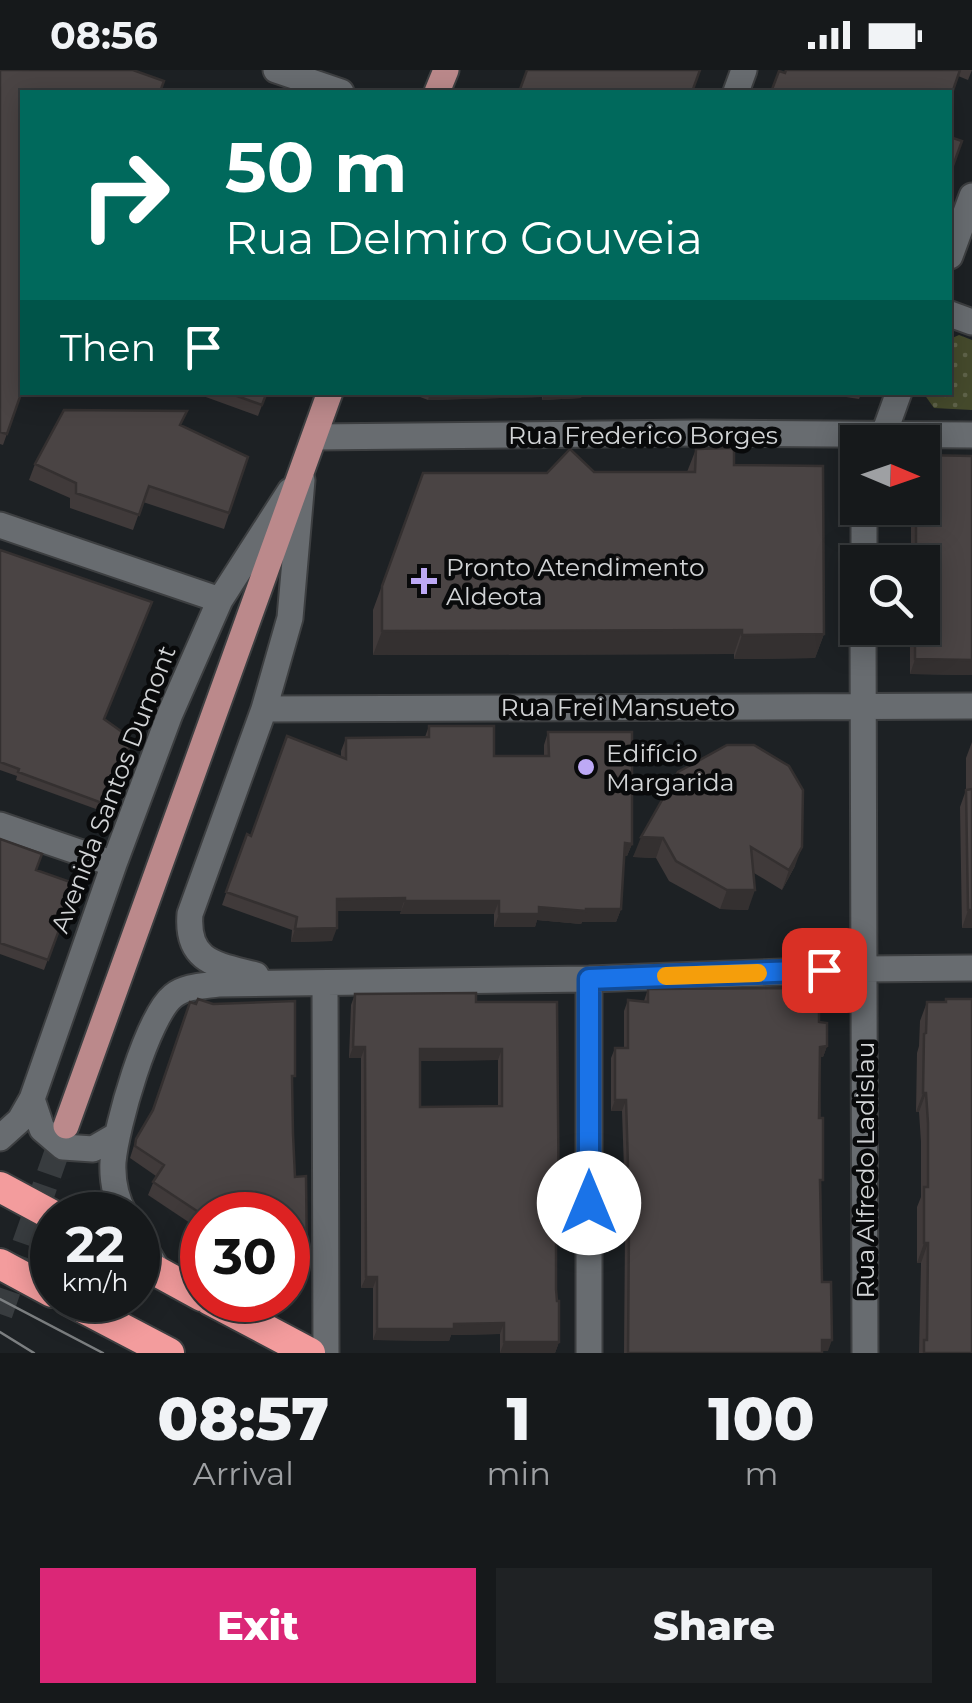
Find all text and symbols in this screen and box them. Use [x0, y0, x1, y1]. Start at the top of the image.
text: 08:56 [50, 12, 158, 59]
text: 50 m [225, 124, 407, 210]
icon: right [60, 130, 190, 260]
text: Rua Delmiro Gouveia [225, 210, 703, 265]
icon: arrive [176, 320, 231, 375]
text: Then [60, 324, 156, 371]
street label: Rua Frederico Borges [508, 420, 778, 450]
north arrow [840, 425, 940, 525]
map controls [840, 425, 940, 645]
button: search [840, 545, 940, 645]
place label: Pronto Atendimento Aldeota [446, 552, 705, 611]
marker: Pronto Atendimento Aldeota [411, 568, 437, 594]
street label: Avenida Santos Dumont [44, 641, 182, 937]
street label: Rua Frei Mansueto [501, 692, 735, 722]
place label: Edifício Margarida [606, 738, 734, 797]
marker: Edifício Margarida [575, 756, 597, 778]
pin [782, 928, 867, 1013]
icon: arrive [797, 943, 852, 998]
street label: Rua Alfredo Ladislau [850, 1042, 880, 1298]
position arrow [537, 1151, 641, 1255]
speed limit sign: 30 [180, 1192, 310, 1322]
text: 22 [66, 1214, 125, 1275]
text: km/h [62, 1267, 128, 1297]
text: 08:57 [157, 1382, 329, 1455]
text: 1 [507, 1382, 531, 1455]
text: 100 [708, 1382, 815, 1455]
text: Arrival [193, 1454, 294, 1493]
text: min [487, 1454, 551, 1493]
text: m [744, 1454, 778, 1493]
button: Exit [40, 1568, 476, 1683]
button: Share [496, 1568, 932, 1683]

